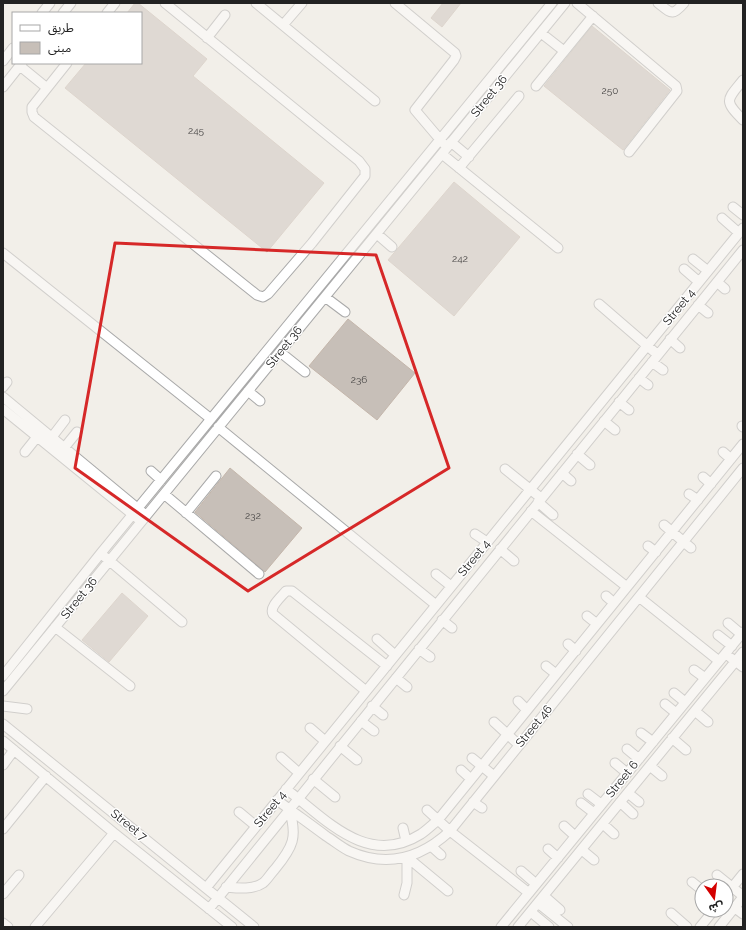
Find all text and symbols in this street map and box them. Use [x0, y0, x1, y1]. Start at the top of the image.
legend [12, 12, 142, 64]
text: طريق [48, 21, 74, 36]
text: مبنى [48, 41, 71, 55]
street label: Street 36 [468, 72, 510, 120]
house number: 250 [602, 85, 618, 96]
house number: 245 [188, 125, 205, 136]
house number: 242 [452, 253, 468, 264]
street label: Street 4 [660, 286, 698, 328]
street label: Street 36 [263, 323, 305, 371]
house number: 236 [351, 374, 367, 385]
house number: 232 [245, 510, 261, 521]
street label: Street 4 [455, 537, 493, 579]
street label: Street 36 [58, 574, 100, 622]
street label: Street 46 [513, 702, 555, 750]
street label: Street 6 [603, 758, 641, 800]
street label: Street 4 [251, 788, 289, 830]
street label: Street 7 [108, 806, 150, 844]
north arrow [694, 878, 734, 918]
text: ش [707, 899, 725, 915]

